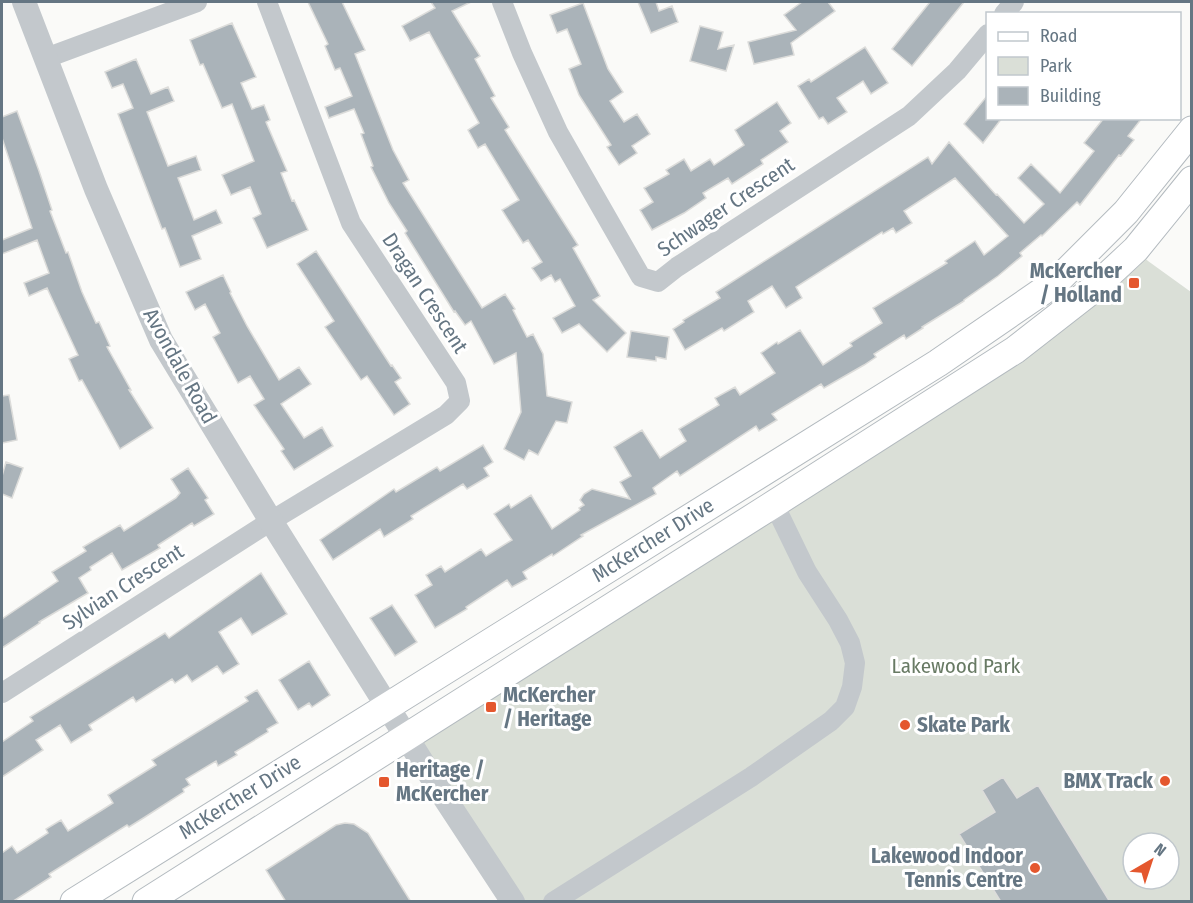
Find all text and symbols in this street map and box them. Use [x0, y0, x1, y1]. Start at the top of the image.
legend [986, 12, 1181, 120]
text: Road [1040, 25, 1077, 47]
text: Park [1040, 55, 1073, 77]
text: Building [1040, 85, 1101, 107]
street label: Schwager Crescent [653, 152, 800, 262]
street label: Dragan Crescent [377, 228, 474, 358]
place label: McKercher / Holland [1030, 258, 1122, 308]
marker: McKercher / Holland [1127, 276, 1141, 290]
street label: Avondale Road [138, 304, 222, 428]
street label: McKercher Drive [587, 492, 719, 588]
street label: Sylvian Crescent [58, 538, 189, 636]
park label: Lakewood Park [892, 653, 1021, 679]
place label: McKercher / Heritage [503, 682, 596, 732]
marker: McKercher / Heritage [484, 700, 498, 714]
place label: Skate Park [917, 712, 1010, 738]
marker: Skate Park [898, 718, 912, 732]
street label: McKercher Drive [174, 749, 306, 845]
place label: Heritage / McKercher [396, 757, 489, 807]
place label: BMX Track [1064, 768, 1153, 794]
marker: BMX Track [1158, 774, 1172, 788]
marker: Heritage / McKercher [377, 775, 391, 789]
north arrow [1121, 831, 1181, 891]
text: N [1150, 839, 1170, 860]
place label: Lakewood Indoor Tennis Centre [871, 843, 1023, 893]
marker: Lakewood Indoor Tennis Centre [1028, 861, 1042, 875]

